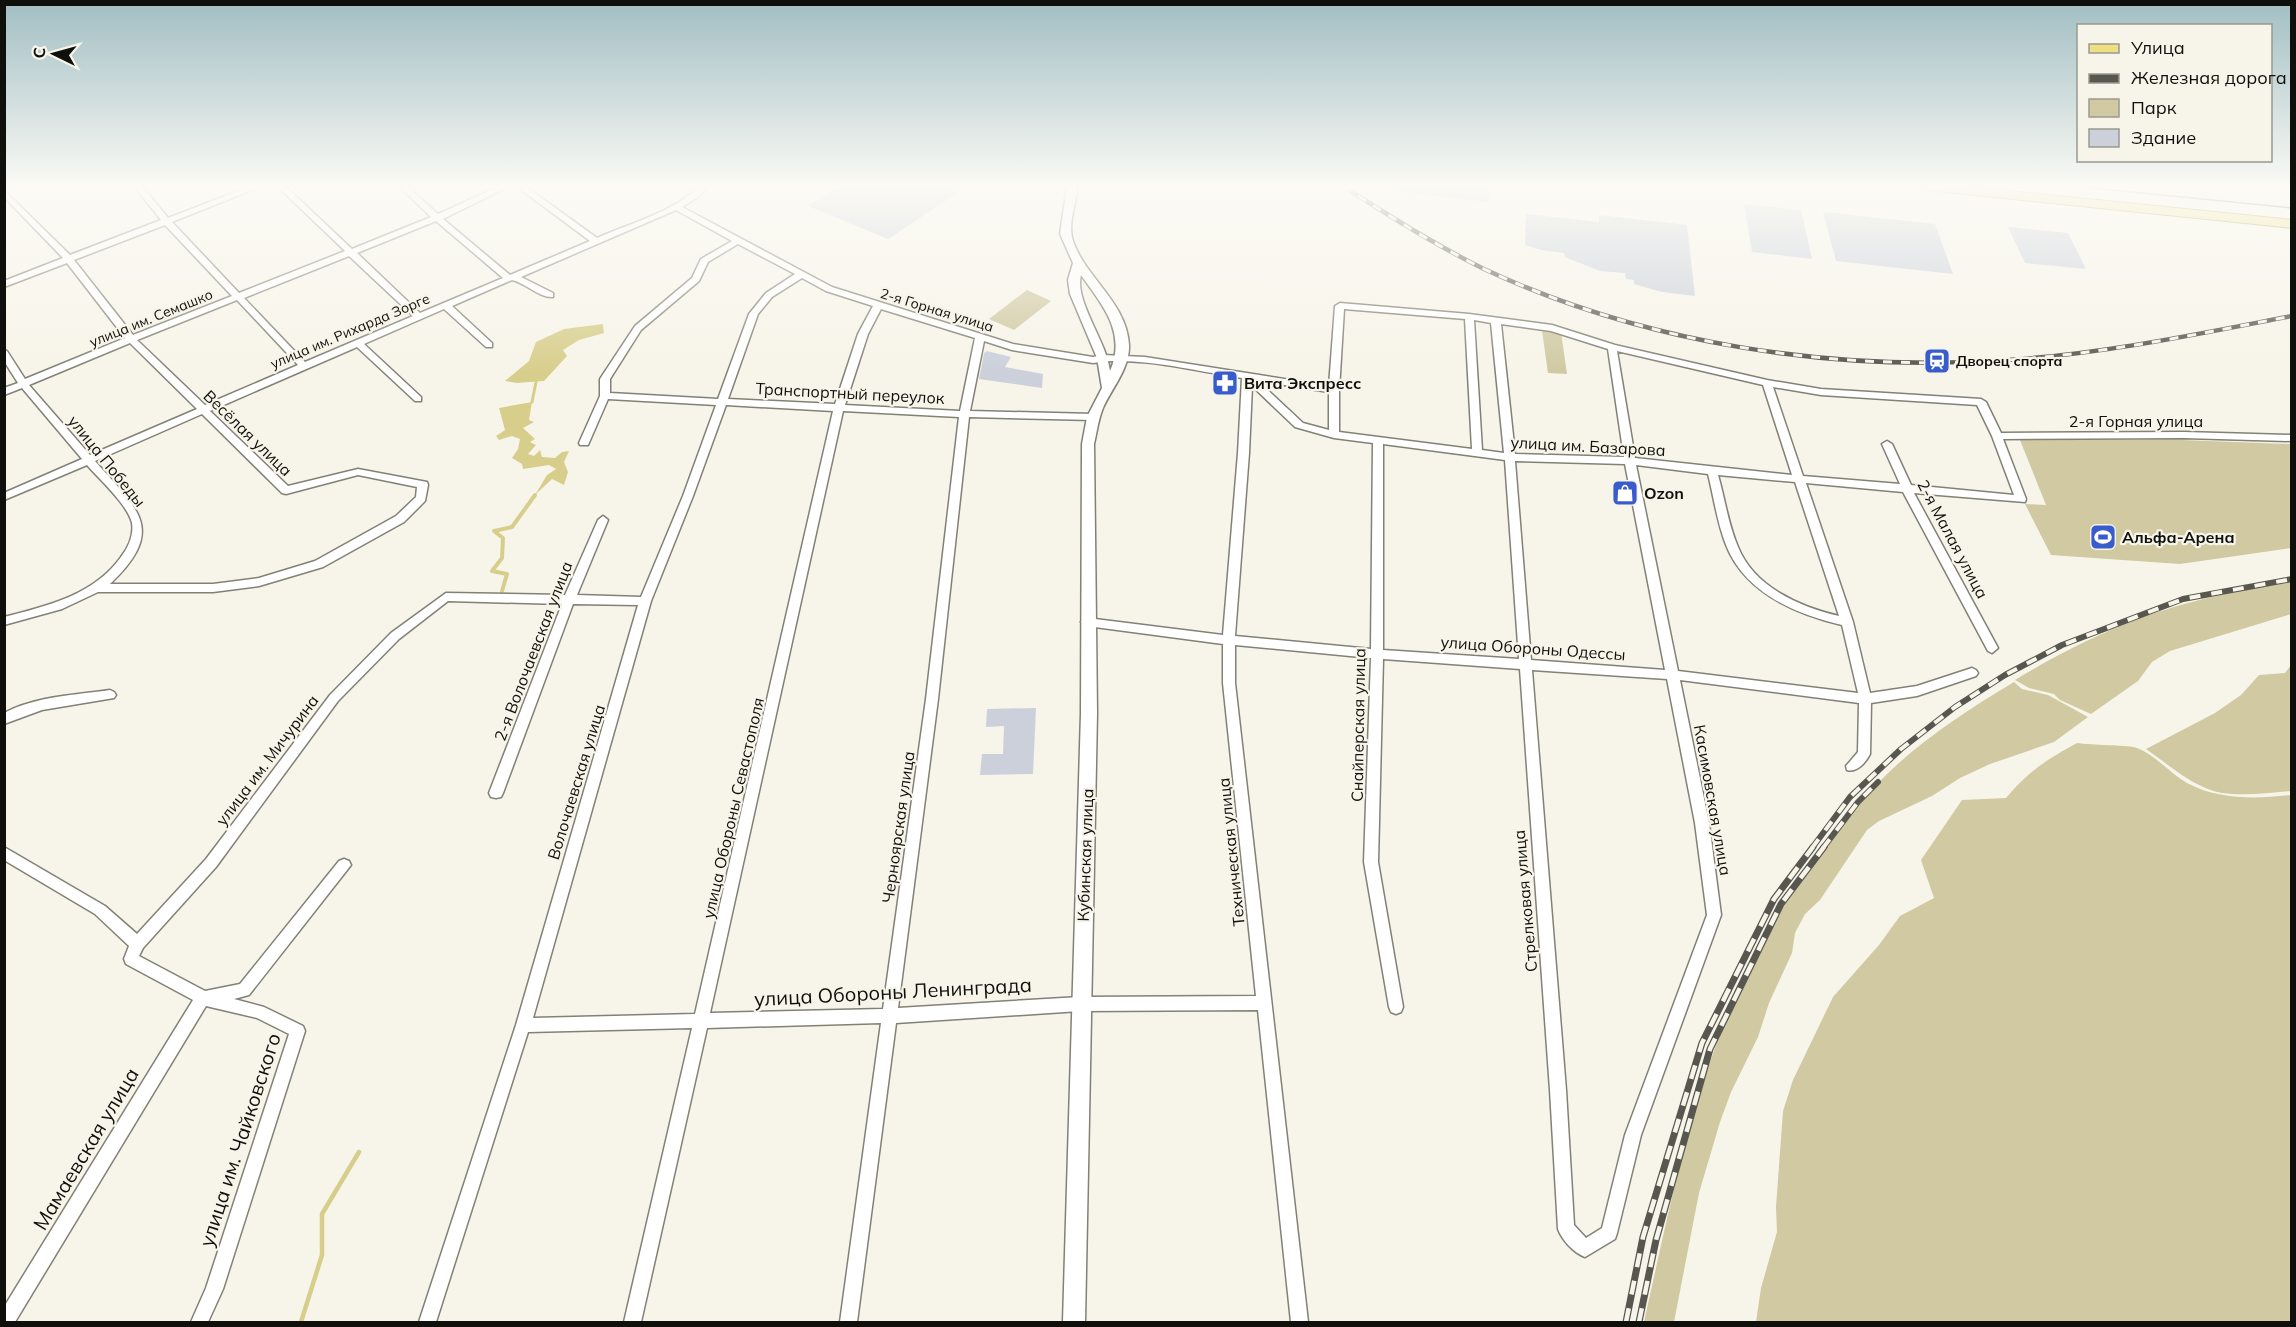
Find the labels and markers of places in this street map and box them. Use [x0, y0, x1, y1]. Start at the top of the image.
station icon: Дворец спорта [1922, 346, 1952, 376]
place label: Дворец спорта [1956, 352, 2062, 370]
pharmacy icon: Вита Экспресс [1210, 368, 1240, 398]
place label: Вита Экспресс [1244, 373, 1361, 393]
shop icon: Ozon [1610, 478, 1640, 508]
place label: Ozon [1644, 483, 1684, 503]
sports icon: Альфа-Арена [2088, 522, 2118, 552]
place label: Альфа-Арена [2122, 527, 2235, 547]

